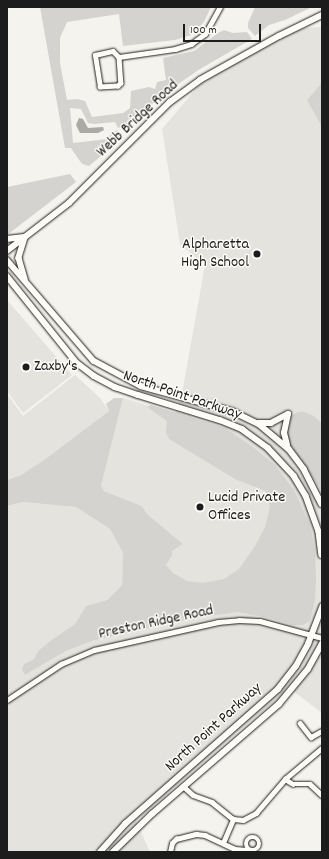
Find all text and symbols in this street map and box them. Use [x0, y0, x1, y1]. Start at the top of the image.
scale bar [185, 16, 263, 42]
text: 100 m [190, 22, 217, 39]
street label: Webb Bridge Road [93, 76, 183, 162]
place label: Alpharetta High School [181, 235, 249, 273]
marker: Alpharetta High School [252, 249, 262, 259]
place label: Zaxby's [34, 357, 78, 377]
marker: Zaxby's [21, 362, 31, 372]
street label: North Point Parkway [120, 367, 244, 425]
place label: Lucid Private Offices [208, 488, 285, 526]
marker: Lucid Private Offices [195, 502, 205, 512]
street label: Preston Ridge Road [97, 601, 215, 645]
street label: North Point Parkway [162, 679, 266, 777]

